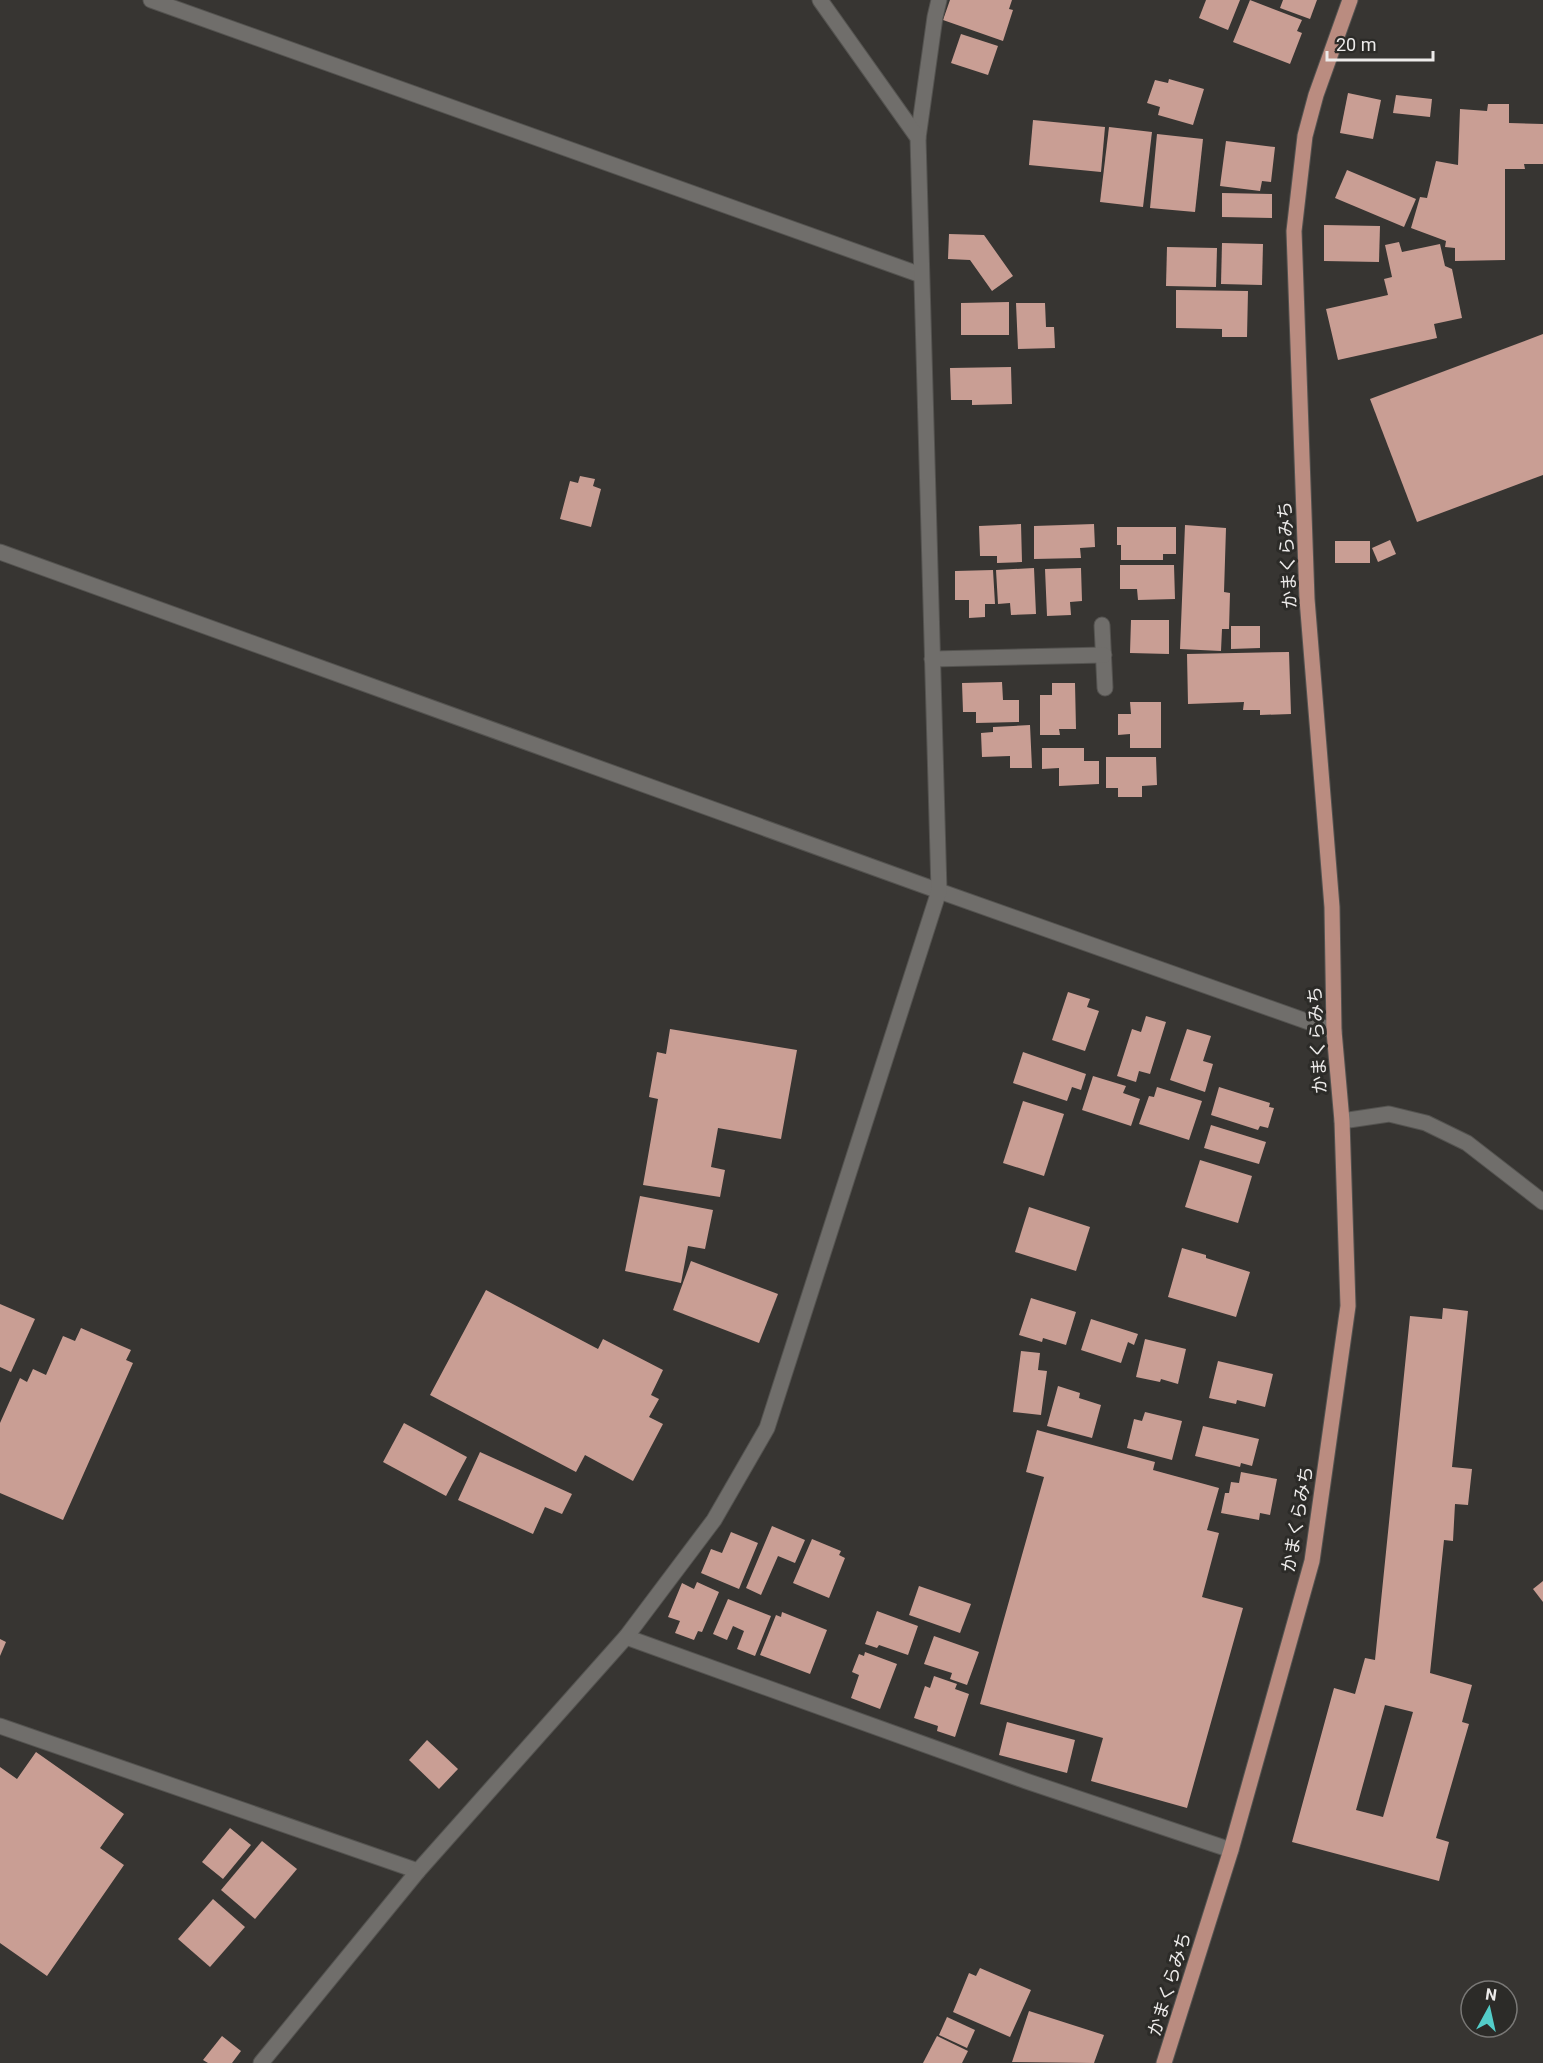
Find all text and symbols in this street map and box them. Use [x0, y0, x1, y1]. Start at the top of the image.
scale bar [1327, 24, 1434, 62]
text: 20 m [1336, 34, 1376, 55]
street label: かまくらみち [1274, 501, 1300, 609]
street label: かまくらみち [1304, 986, 1330, 1094]
street label: かまくらみち [1277, 1464, 1317, 1574]
street label: かまくらみち [1143, 1929, 1195, 2039]
north arrow [1459, 1979, 1519, 2039]
text: N [1484, 1984, 1498, 2005]

